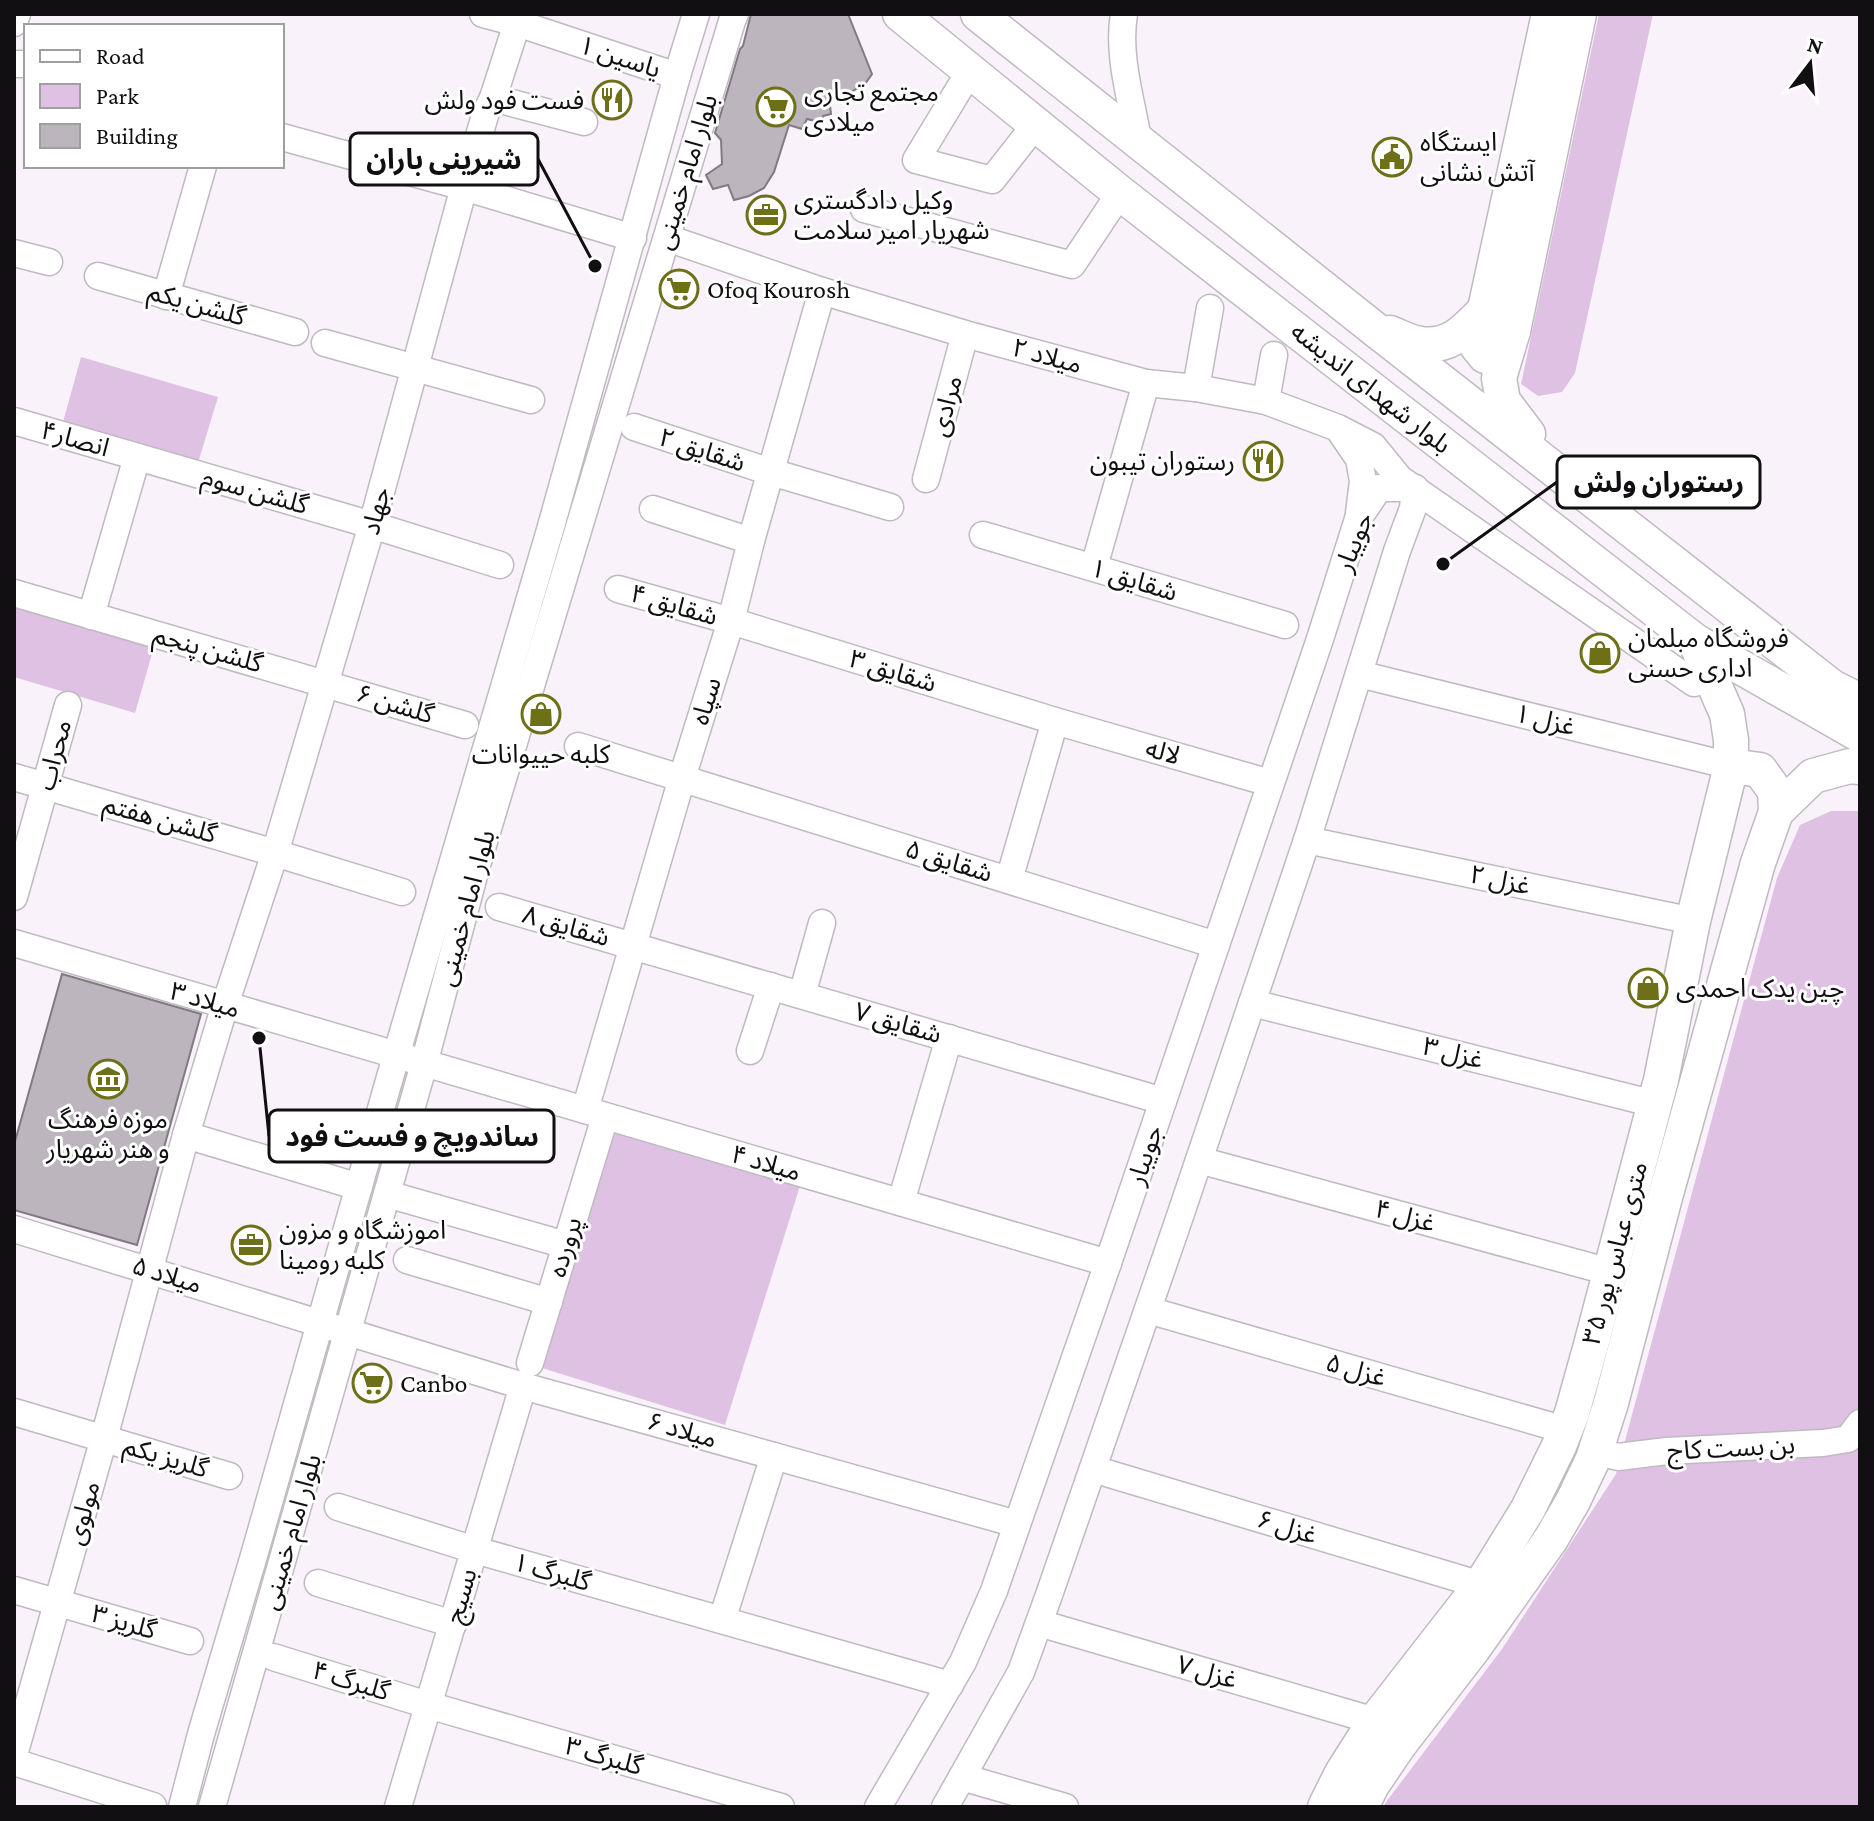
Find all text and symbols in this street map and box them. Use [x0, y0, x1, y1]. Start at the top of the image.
legend [24, 24, 284, 168]
north arrow [1770, 24, 1850, 104]
street label: یاسین ۱ [576, 30, 664, 84]
text: N [1805, 31, 1826, 59]
text: Road [96, 42, 145, 69]
place label: مجتمع تجاری میلادی [804, 78, 939, 137]
restaurant icon: فست فود ولش [591, 79, 633, 121]
text: Park [96, 82, 139, 109]
place label: فست فود ولش [424, 86, 584, 115]
supermarket icon: مجتمع تجاری میلادی [755, 86, 797, 128]
street label: بلوار امام خمینی [649, 91, 728, 255]
text: Building [96, 122, 178, 149]
place label: ایستگاه آتش نشانی [1420, 128, 1536, 187]
callout: شیرینی باران [350, 133, 538, 185]
public building icon: ایستگاه آتش نشانی [1371, 136, 1413, 178]
text: شیرینی باران [366, 144, 522, 176]
place label: وکیل دادگستری شهریار امیر سلامت [794, 186, 990, 245]
office icon: وکیل دادگستری شهریار امیر سلامت [745, 194, 787, 236]
supermarket icon: Ofoq Kourosh [658, 268, 700, 310]
place label: Ofoq Kourosh [707, 275, 850, 304]
street label: گلشن یکم [144, 276, 249, 337]
street label: بلوار شهدای اندیشه [1285, 316, 1457, 460]
street label: میلاد ۲ [1009, 333, 1085, 379]
street label: مرادی [924, 372, 968, 440]
street label: انصار۴ [37, 415, 113, 463]
street label: شقایق ۲ [655, 422, 749, 479]
restaurant icon: رستوران تیبون [1242, 440, 1284, 482]
place label: رستوران تیبون [1090, 447, 1235, 476]
callout: رستوران ولش [1557, 456, 1760, 508]
street label: گلشن سوم [197, 462, 312, 525]
text: رستوران ولش [1574, 467, 1744, 499]
street label: جهاد [356, 484, 396, 538]
street label: جویبار [1329, 508, 1379, 577]
street label: شقایق ۱ [1087, 553, 1181, 608]
street label: شقایق ۴ [627, 579, 721, 632]
street label: گلشن پنجم [149, 620, 266, 683]
place label: فروشگاه مبلمان اداری حسنی [1628, 624, 1789, 683]
shop icon: فروشگاه مبلمان اداری حسنی [1579, 632, 1621, 674]
street label: شقایق ۳ [846, 644, 940, 699]
street label: سپاه [685, 674, 729, 729]
street label: گلشن ۶ [353, 679, 437, 730]
shop icon: کلبه حییوانات [520, 693, 562, 735]
street label: غزل ۱ [1512, 699, 1578, 741]
street label: محراب [31, 717, 77, 793]
street label: لاله [1142, 733, 1184, 771]
place label: کلبه حییوانات [472, 740, 611, 769]
street label: گلشن هفتم [99, 789, 220, 854]
street label: بلوار امام خمینی [431, 827, 506, 991]
street label: شقایق ۵ [902, 834, 996, 889]
street label: غزل ۲ [1467, 859, 1533, 901]
street label: شقایق ۸ [519, 900, 613, 953]
shop icon: چین یدک احمدی [1627, 967, 1669, 1009]
place label: چین یدک احمدی [1676, 974, 1844, 1005]
street label: میلاد ۳ [167, 976, 243, 1024]
street label: شقایق ۷ [851, 997, 945, 1050]
street label: غزل ۳ [1420, 1032, 1486, 1074]
museum icon: موزه فرهنگ و هنر شهریار [87, 1058, 129, 1100]
place label: موزه فرهنگ و هنر شهریار [45, 1105, 170, 1164]
callout: ساندویچ و فست فود [269, 1110, 554, 1162]
text: ساندویچ و فست فود [285, 1121, 539, 1157]
street label: جویبار [1121, 1121, 1169, 1190]
street label: میلاد ۴ [728, 1139, 804, 1187]
street label: ۳۵ متری عباس پور [1577, 1158, 1656, 1348]
street label: غزل ۴ [1372, 1194, 1438, 1238]
street label: پرورده [542, 1213, 590, 1281]
place label: اموزشگاه و مزون کلبه رومینا [279, 1216, 446, 1275]
office icon: اموزشگاه و مزون کلبه رومینا [230, 1224, 272, 1266]
street label: میلاد ۵ [129, 1251, 205, 1299]
street label: غزل ۵ [1323, 1348, 1389, 1392]
supermarket icon: Canbo [351, 1362, 393, 1404]
place label: Canbo [400, 1369, 467, 1398]
street label: میلاد ۶ [644, 1406, 720, 1454]
street label: گلریز یکم [119, 1430, 212, 1488]
street label: بن بست کاج [1666, 1430, 1796, 1470]
street label: بلوار امام خمینی [255, 1451, 332, 1615]
street label: مولوی [60, 1478, 106, 1548]
street label: غزل ۶ [1253, 1504, 1321, 1550]
street label: گلبرگ ۱ [510, 1547, 594, 1597]
street label: بسیج [439, 1565, 487, 1628]
street label: گلریز ۳ [88, 1599, 160, 1645]
street label: غزل ۷ [1174, 1650, 1240, 1694]
street label: گلبرگ ۴ [309, 1656, 393, 1707]
street label: گلبرگ ۳ [562, 1731, 646, 1781]

